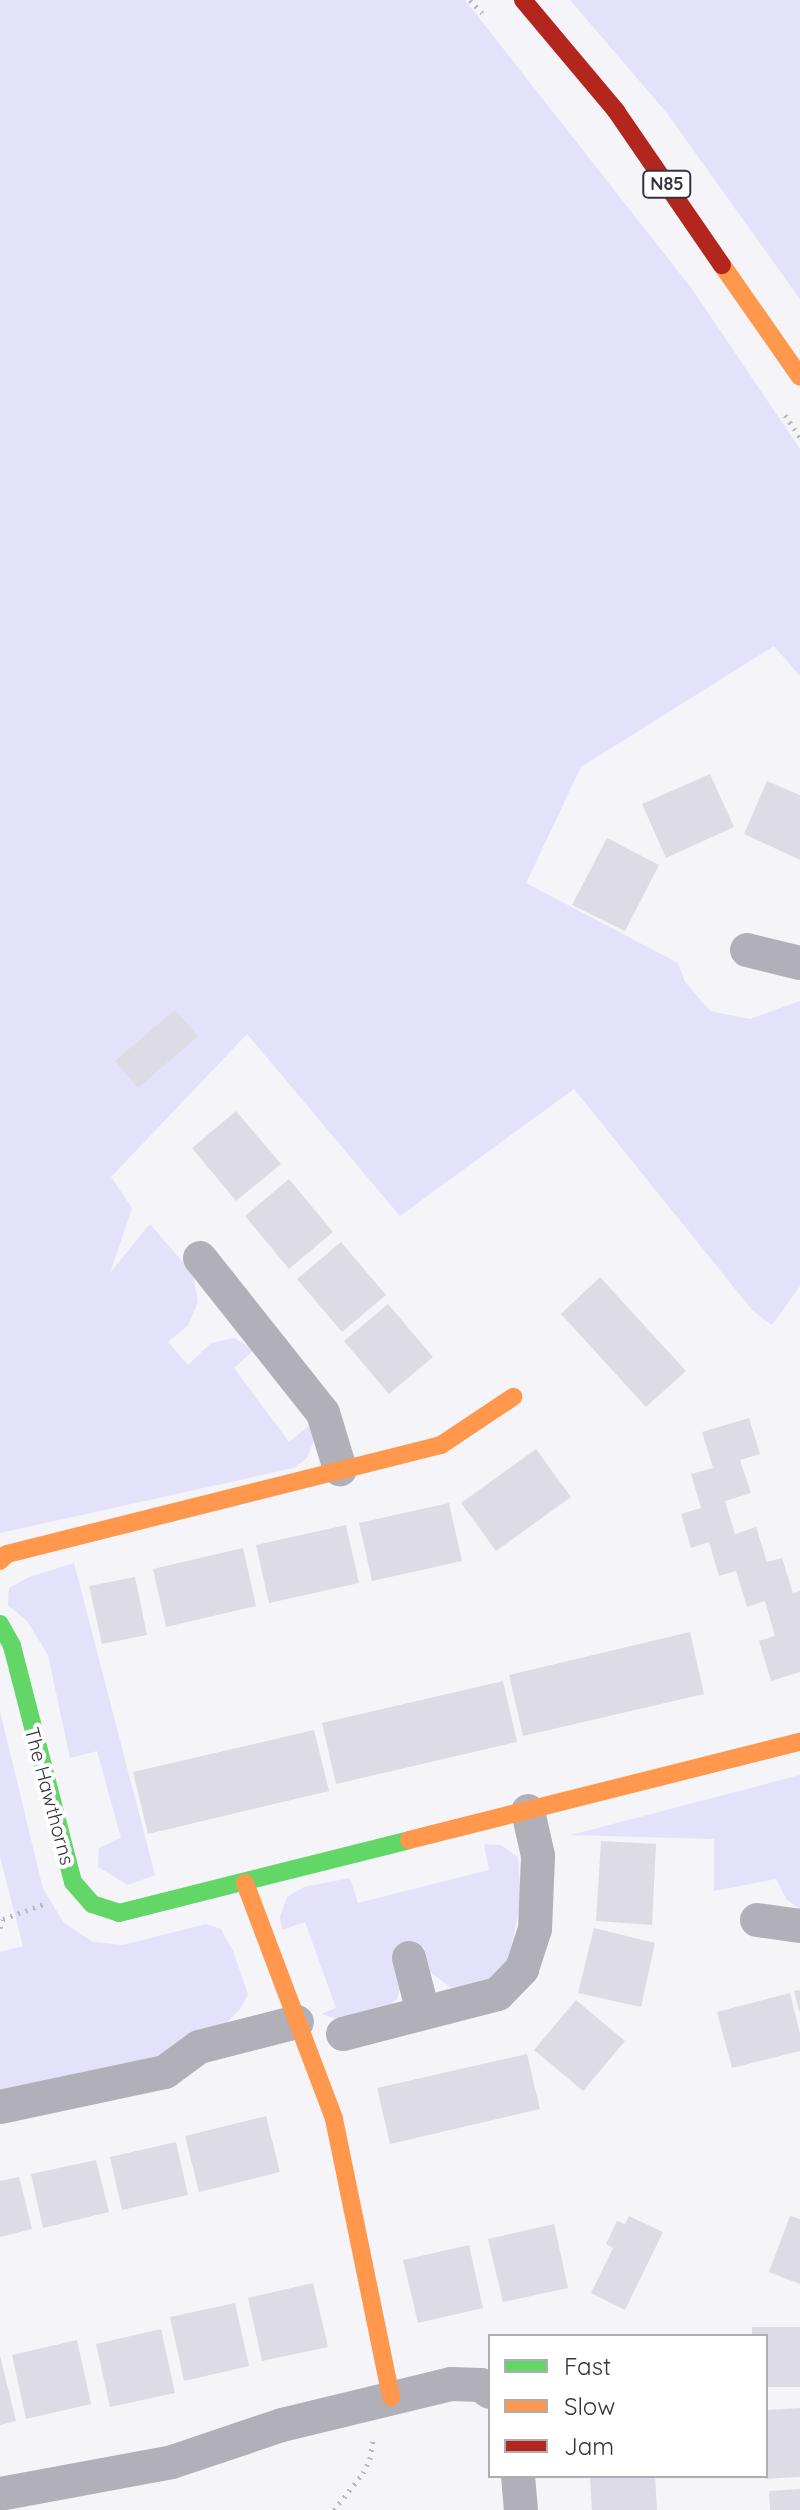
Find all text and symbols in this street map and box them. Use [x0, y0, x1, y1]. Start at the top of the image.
road number: N85 [641, 170, 693, 198]
street label: The Hawthorns [20, 1725, 80, 1867]
legend [488, 2334, 768, 2478]
text: Fast [564, 2351, 611, 2381]
text: Slow [564, 2391, 615, 2421]
text: Jam [564, 2431, 614, 2461]

